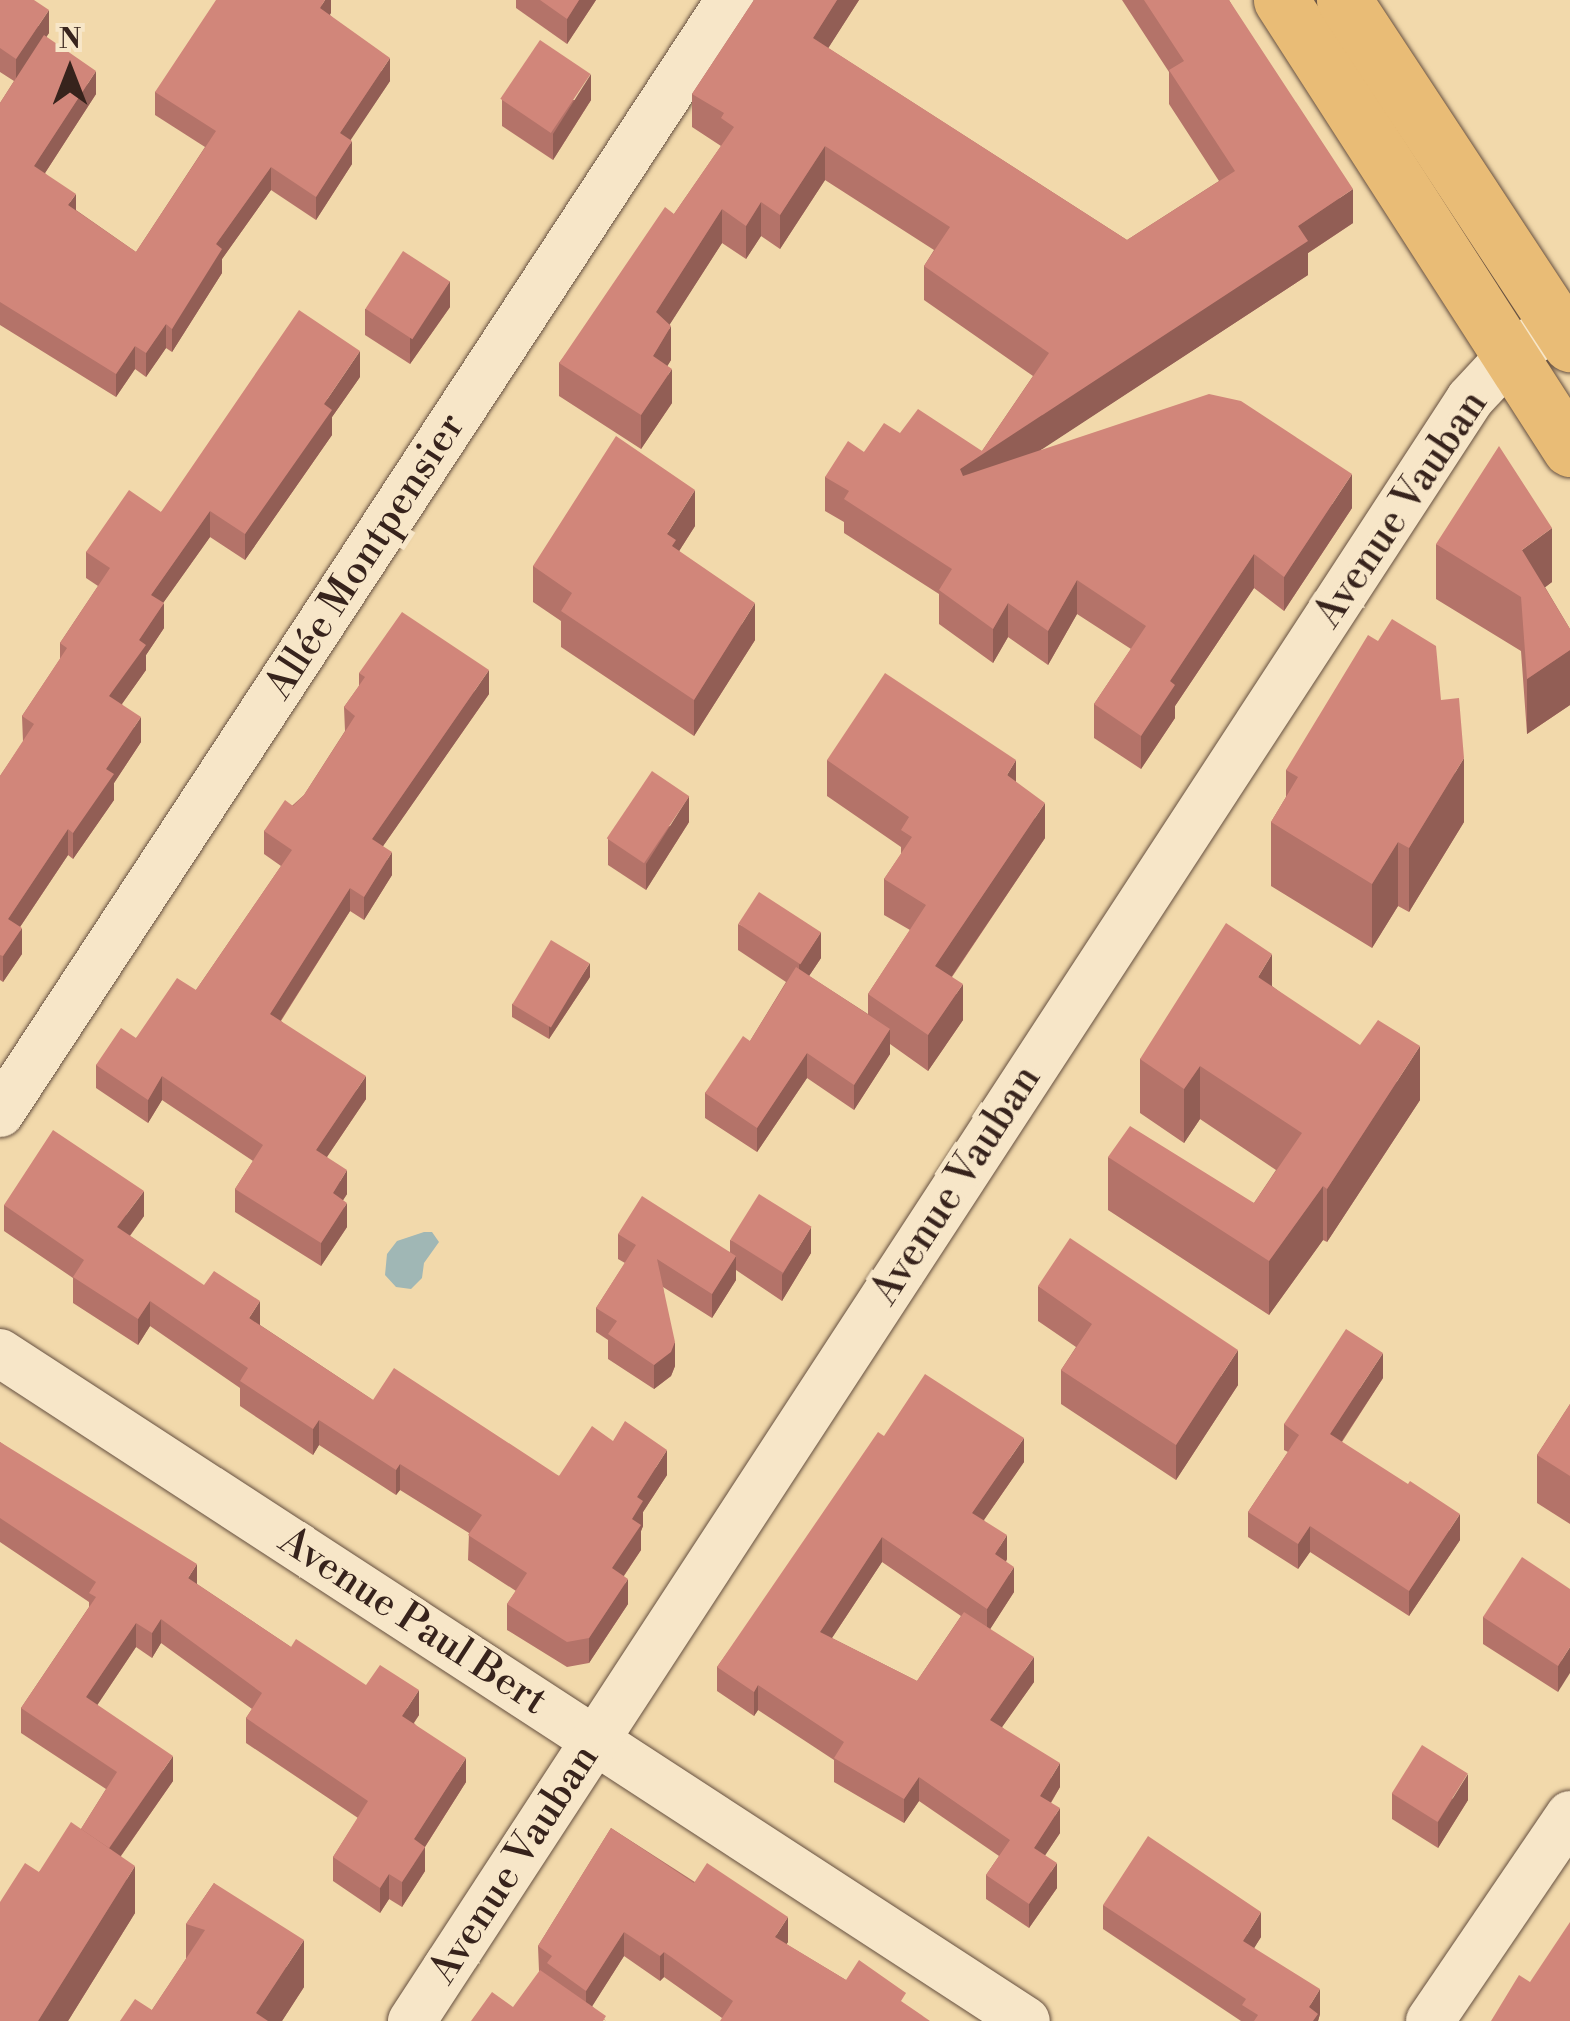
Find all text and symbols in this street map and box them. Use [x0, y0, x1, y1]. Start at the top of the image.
north arrow [20, 20, 120, 120]
text: N [59, 22, 81, 57]
street label: Avenue Vauban [1304, 382, 1498, 636]
street label: Allée Montpensier [255, 404, 475, 708]
street label: Avenue Vauban [861, 1057, 1051, 1313]
street label: Avenue Paul Bert [270, 1517, 556, 1725]
street label: Avenue Vauban [419, 1736, 609, 1992]

